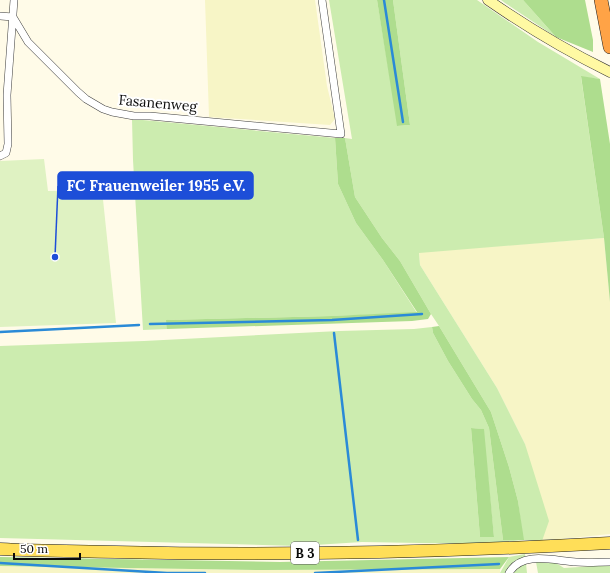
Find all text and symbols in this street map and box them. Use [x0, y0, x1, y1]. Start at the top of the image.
street label: Fasanenweg [118, 91, 198, 115]
callout: FC Frauenweiler 1955 e.V. [58, 172, 253, 199]
text: FC Frauenweiler 1955 e.V. [67, 176, 245, 195]
scale bar [14, 535, 80, 561]
text: 50 m [20, 541, 48, 556]
road number: B 3 [291, 542, 319, 564]

